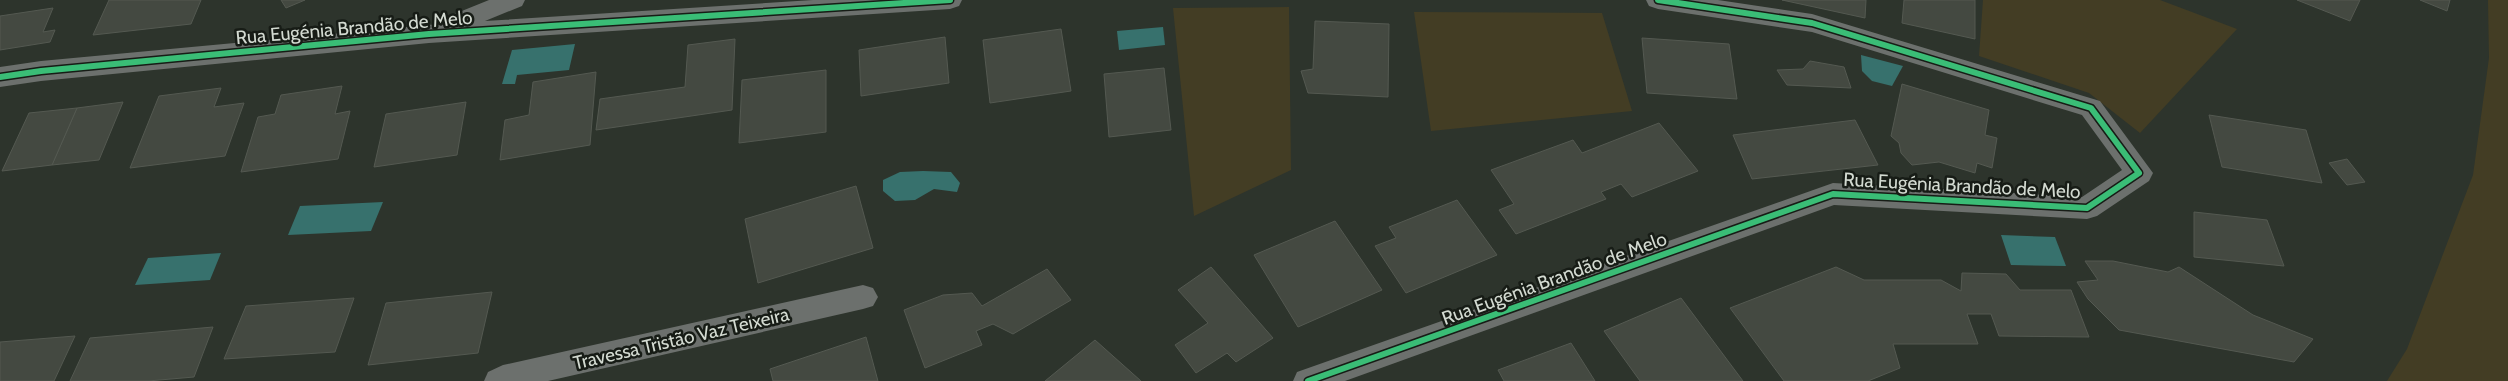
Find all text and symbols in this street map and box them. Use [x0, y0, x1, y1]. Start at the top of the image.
street label: Rua Eugénia Brandão de Melo [235, 6, 473, 49]
street label: Rua Eugénia Brandão de Melo [1843, 168, 2081, 203]
street label: Rua Eugénia Brandão de Melo [1439, 227, 1670, 330]
street label: Travessa Tristão Vaz Teixeira [571, 302, 791, 375]

